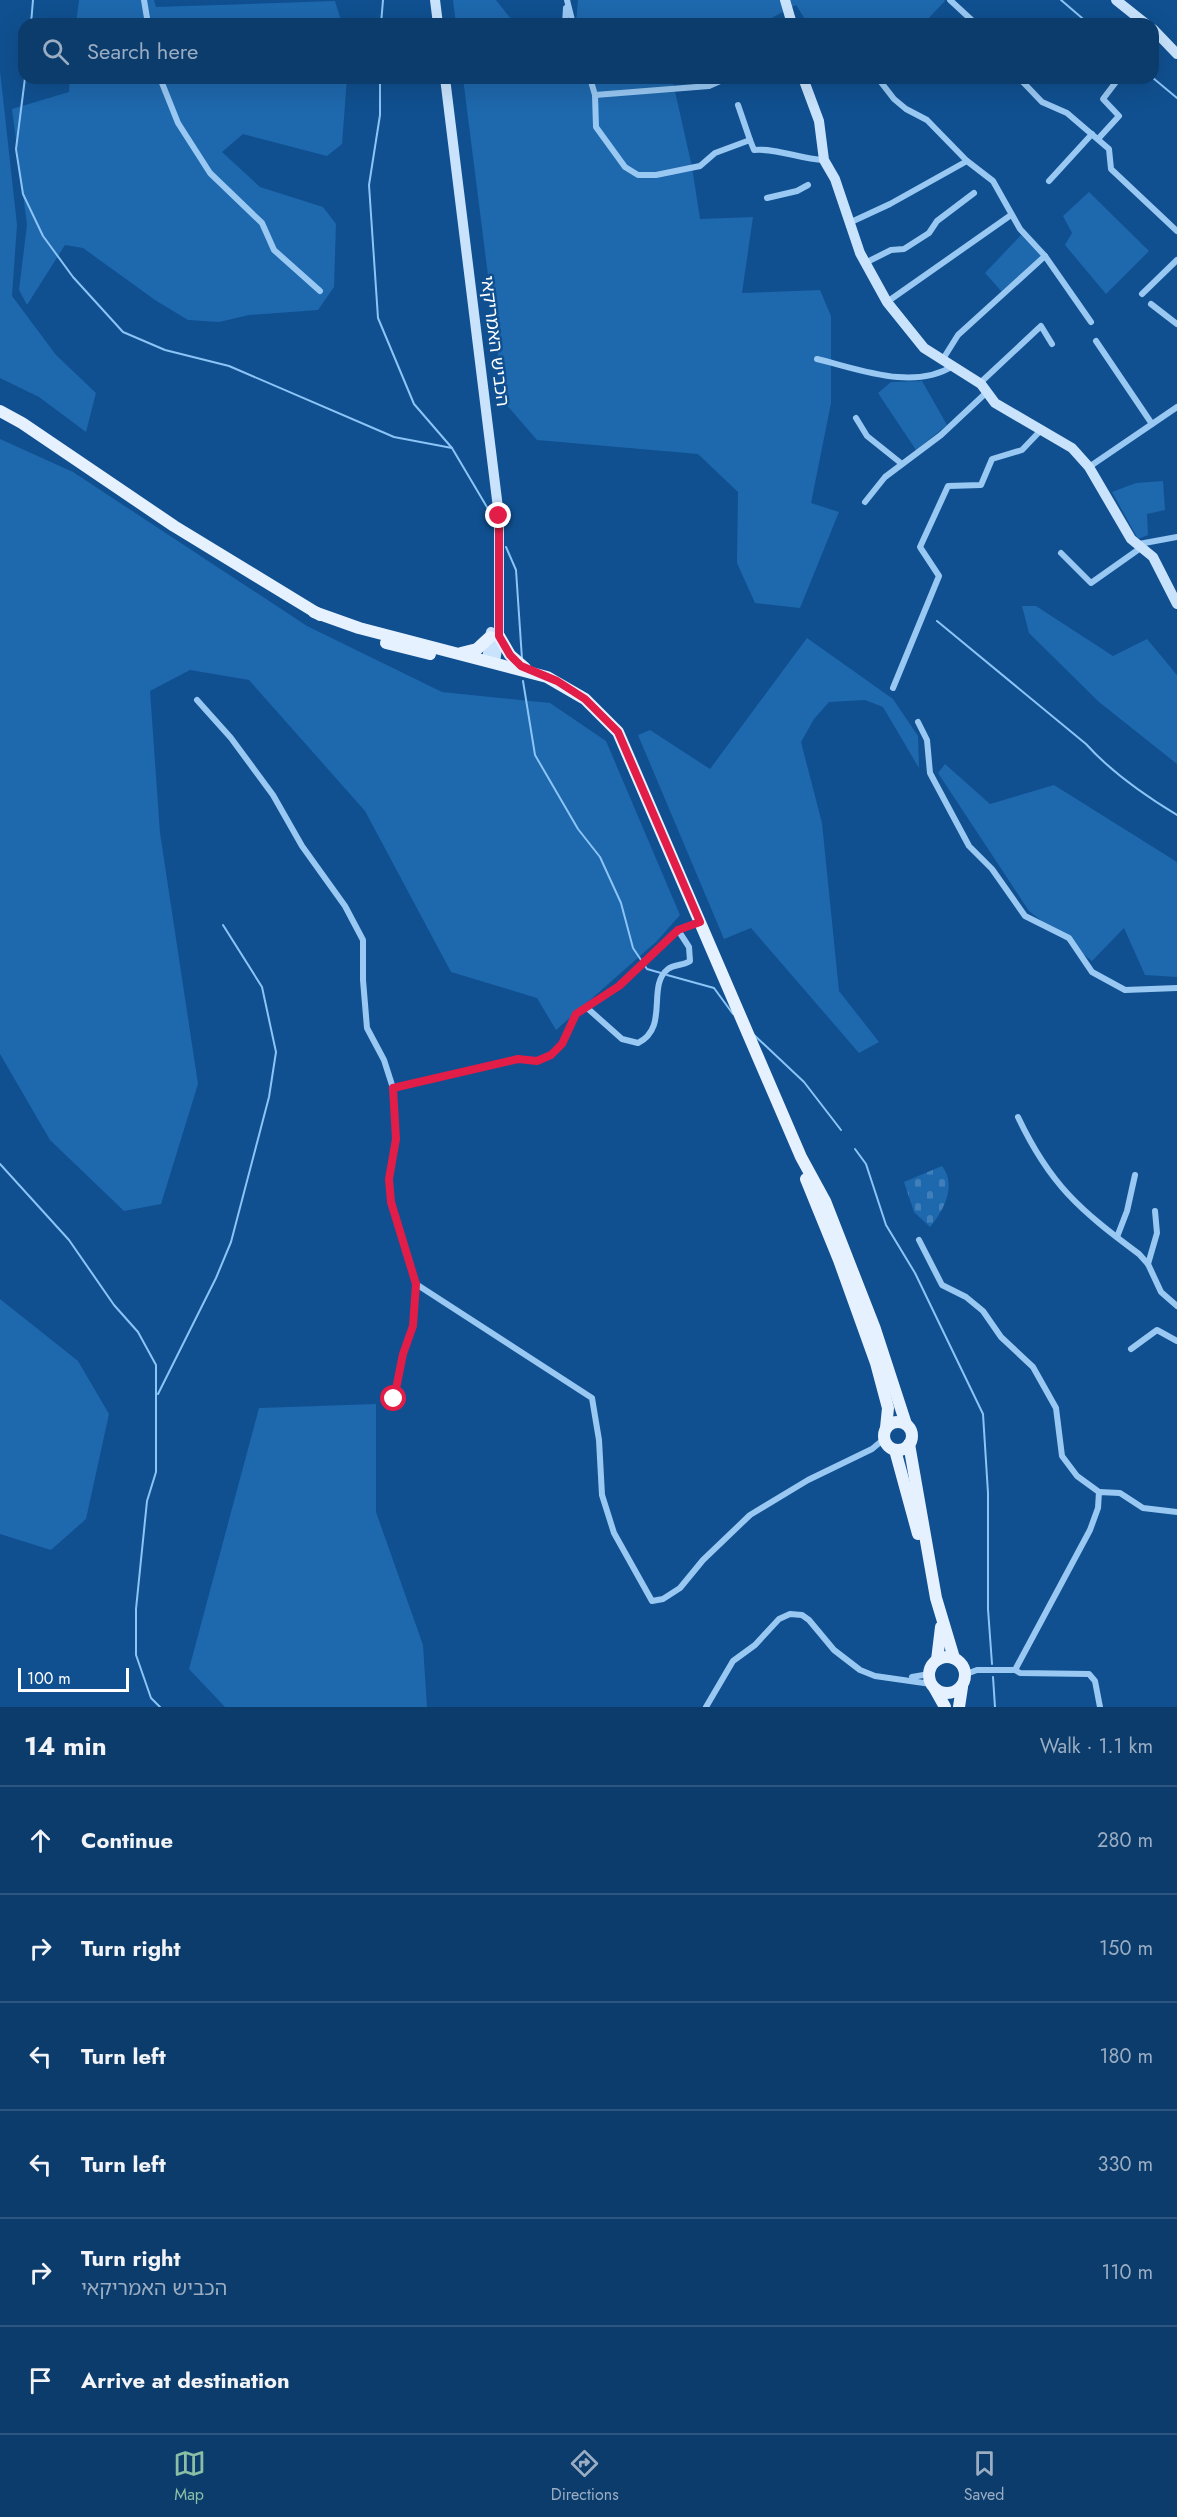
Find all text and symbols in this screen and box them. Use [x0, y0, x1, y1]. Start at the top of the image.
search box [18, 18, 1159, 84]
icon: search [39, 35, 72, 68]
text: Search here [87, 35, 198, 67]
street label: הכביש האמריקאי [474, 274, 516, 408]
route end [485, 502, 511, 528]
route start [380, 1385, 406, 1411]
scale bar [18, 1665, 129, 1692]
text: 100 m [27, 1667, 71, 1690]
text: 14 min [24, 1727, 107, 1765]
text: Walk · 1.1 km [1040, 1732, 1153, 1761]
icon: ahead [24, 1824, 57, 1857]
text: Continue [81, 1824, 173, 1856]
text: 280 m [1097, 1826, 1153, 1855]
icon: right [24, 1932, 57, 1965]
text: Turn right [81, 1932, 181, 1964]
text: 150 m [1099, 1934, 1153, 1963]
icon: left [24, 2040, 57, 2073]
text: Turn left [81, 2040, 166, 2072]
text: 180 m [1099, 2042, 1153, 2071]
icon: left [24, 2148, 57, 2181]
text: Turn left [81, 2148, 166, 2180]
text: 330 m [1098, 2150, 1153, 2179]
text: Turn right [81, 2242, 181, 2274]
icon: right [24, 2256, 57, 2289]
text: 110 m [1101, 2258, 1153, 2287]
text: הכביש האמריקאי [81, 2274, 227, 2303]
icon: arrive [24, 2364, 57, 2397]
text: Arrive at destination [81, 2364, 290, 2396]
tab: Map [173, 2447, 206, 2506]
tab: Directions [551, 2447, 619, 2506]
tab: Saved [964, 2447, 1004, 2506]

